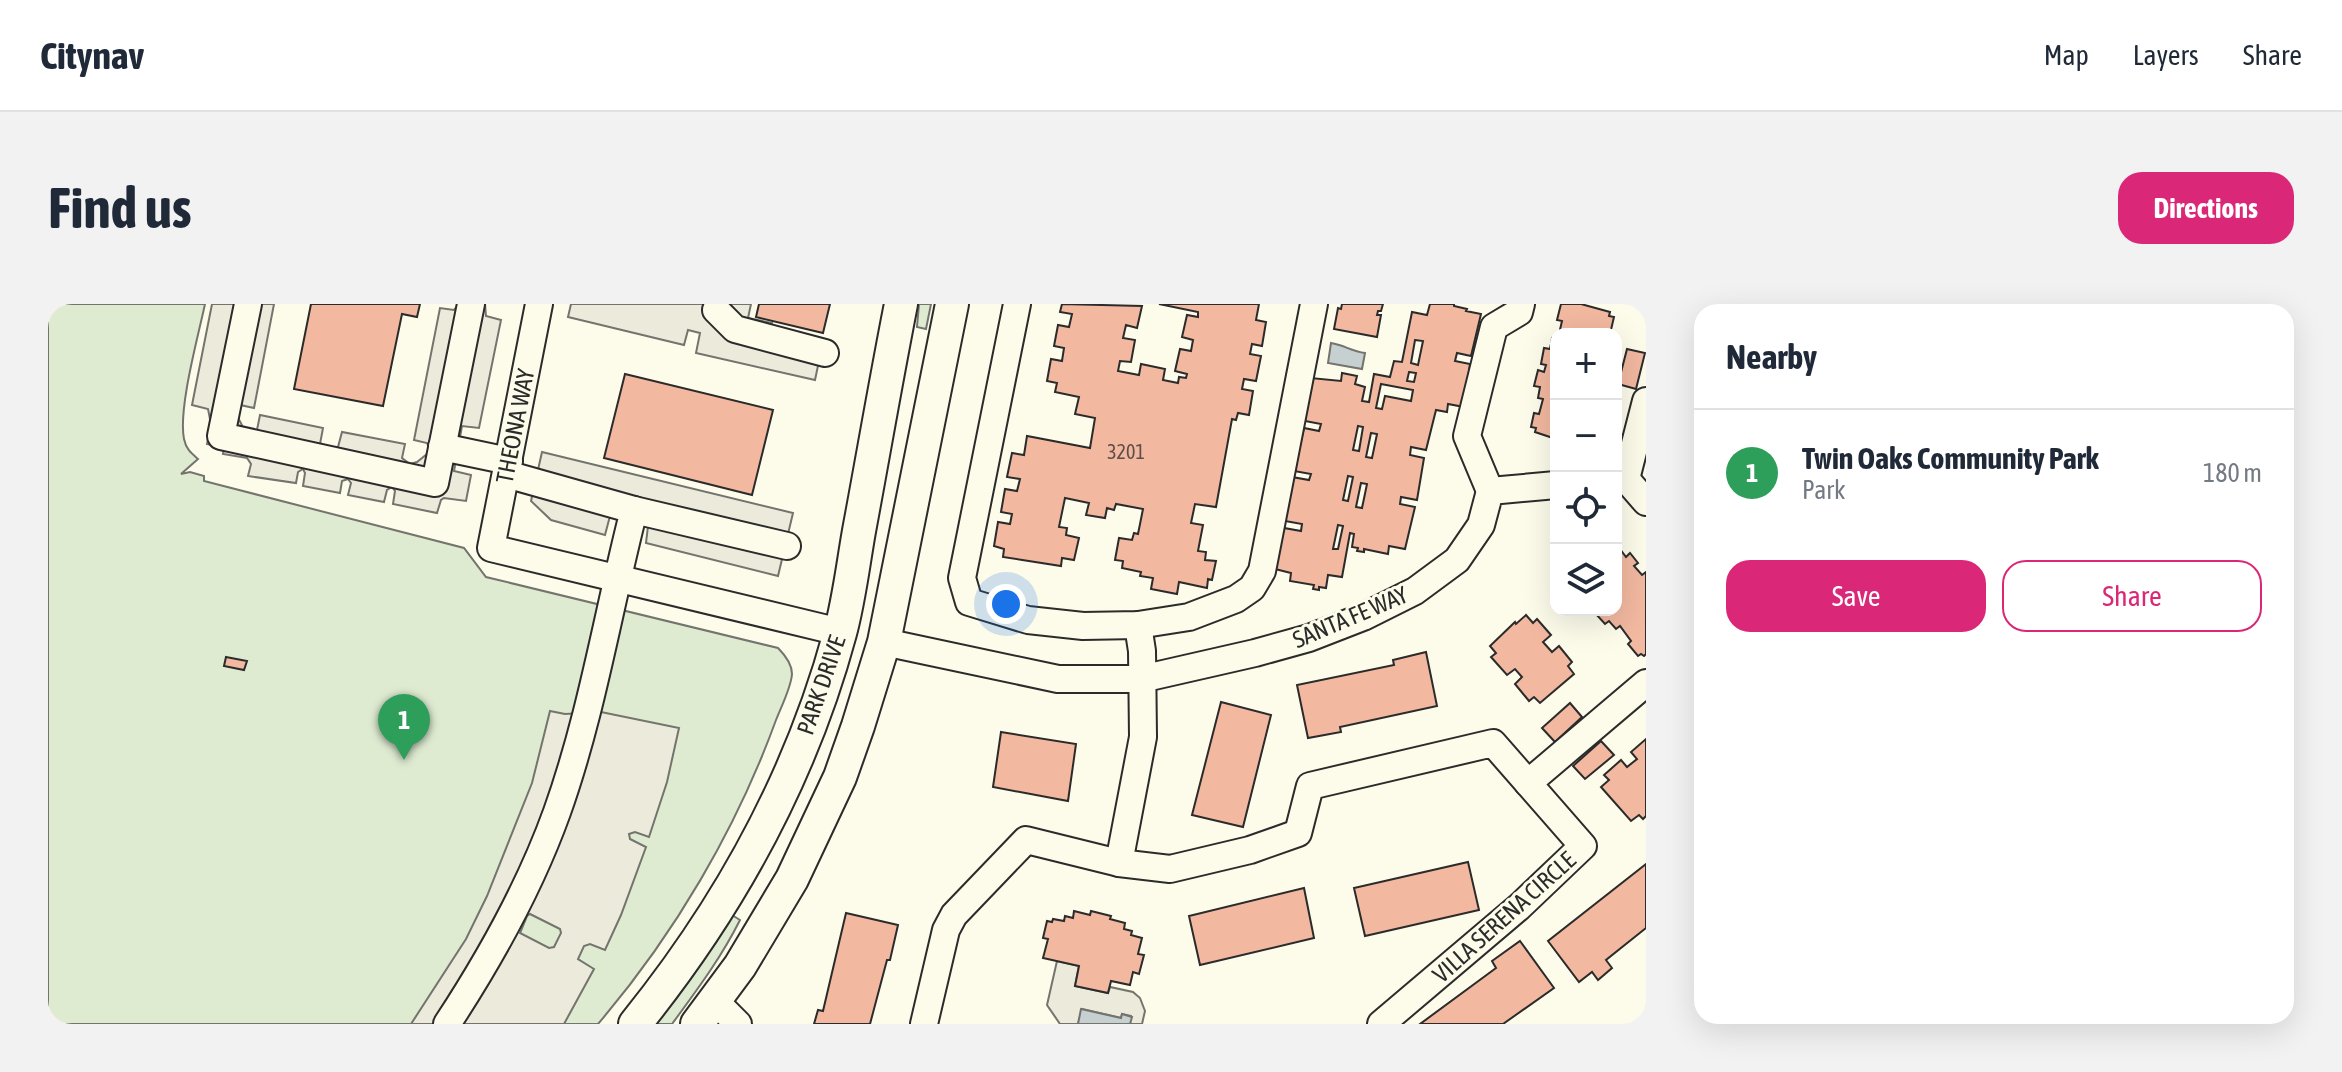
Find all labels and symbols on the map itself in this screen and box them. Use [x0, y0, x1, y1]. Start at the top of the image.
street label: THEONA WAY [491, 366, 539, 486]
house number: 3201 [1107, 440, 1145, 463]
street label: SANTA FE WAY [1289, 581, 1412, 653]
your location [986, 584, 1026, 624]
street label: PARK DRIVE [791, 632, 851, 738]
pin: 1 [378, 694, 430, 760]
street label: VILLA SERENA CIRCLE [1427, 846, 1581, 988]

